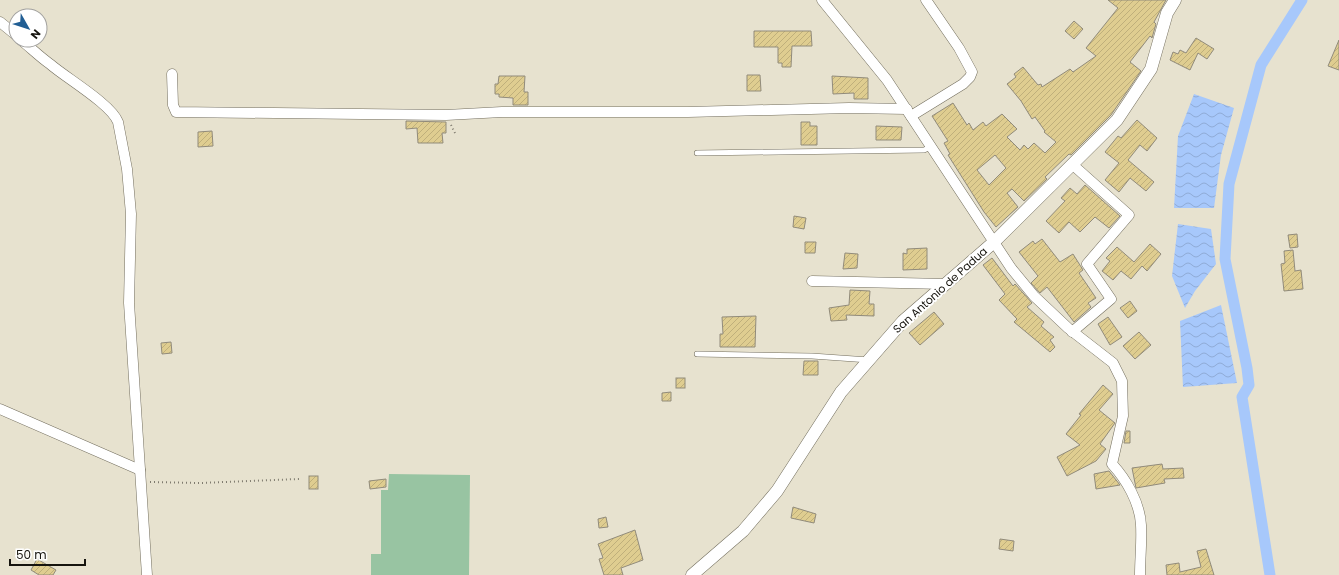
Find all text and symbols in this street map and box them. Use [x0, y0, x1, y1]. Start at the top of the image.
north arrow [8, 8, 48, 48]
text: N [27, 26, 45, 43]
street label: San Antonio de Padua [889, 243, 991, 337]
scale bar [10, 541, 85, 567]
text: 50 m [16, 546, 47, 563]

